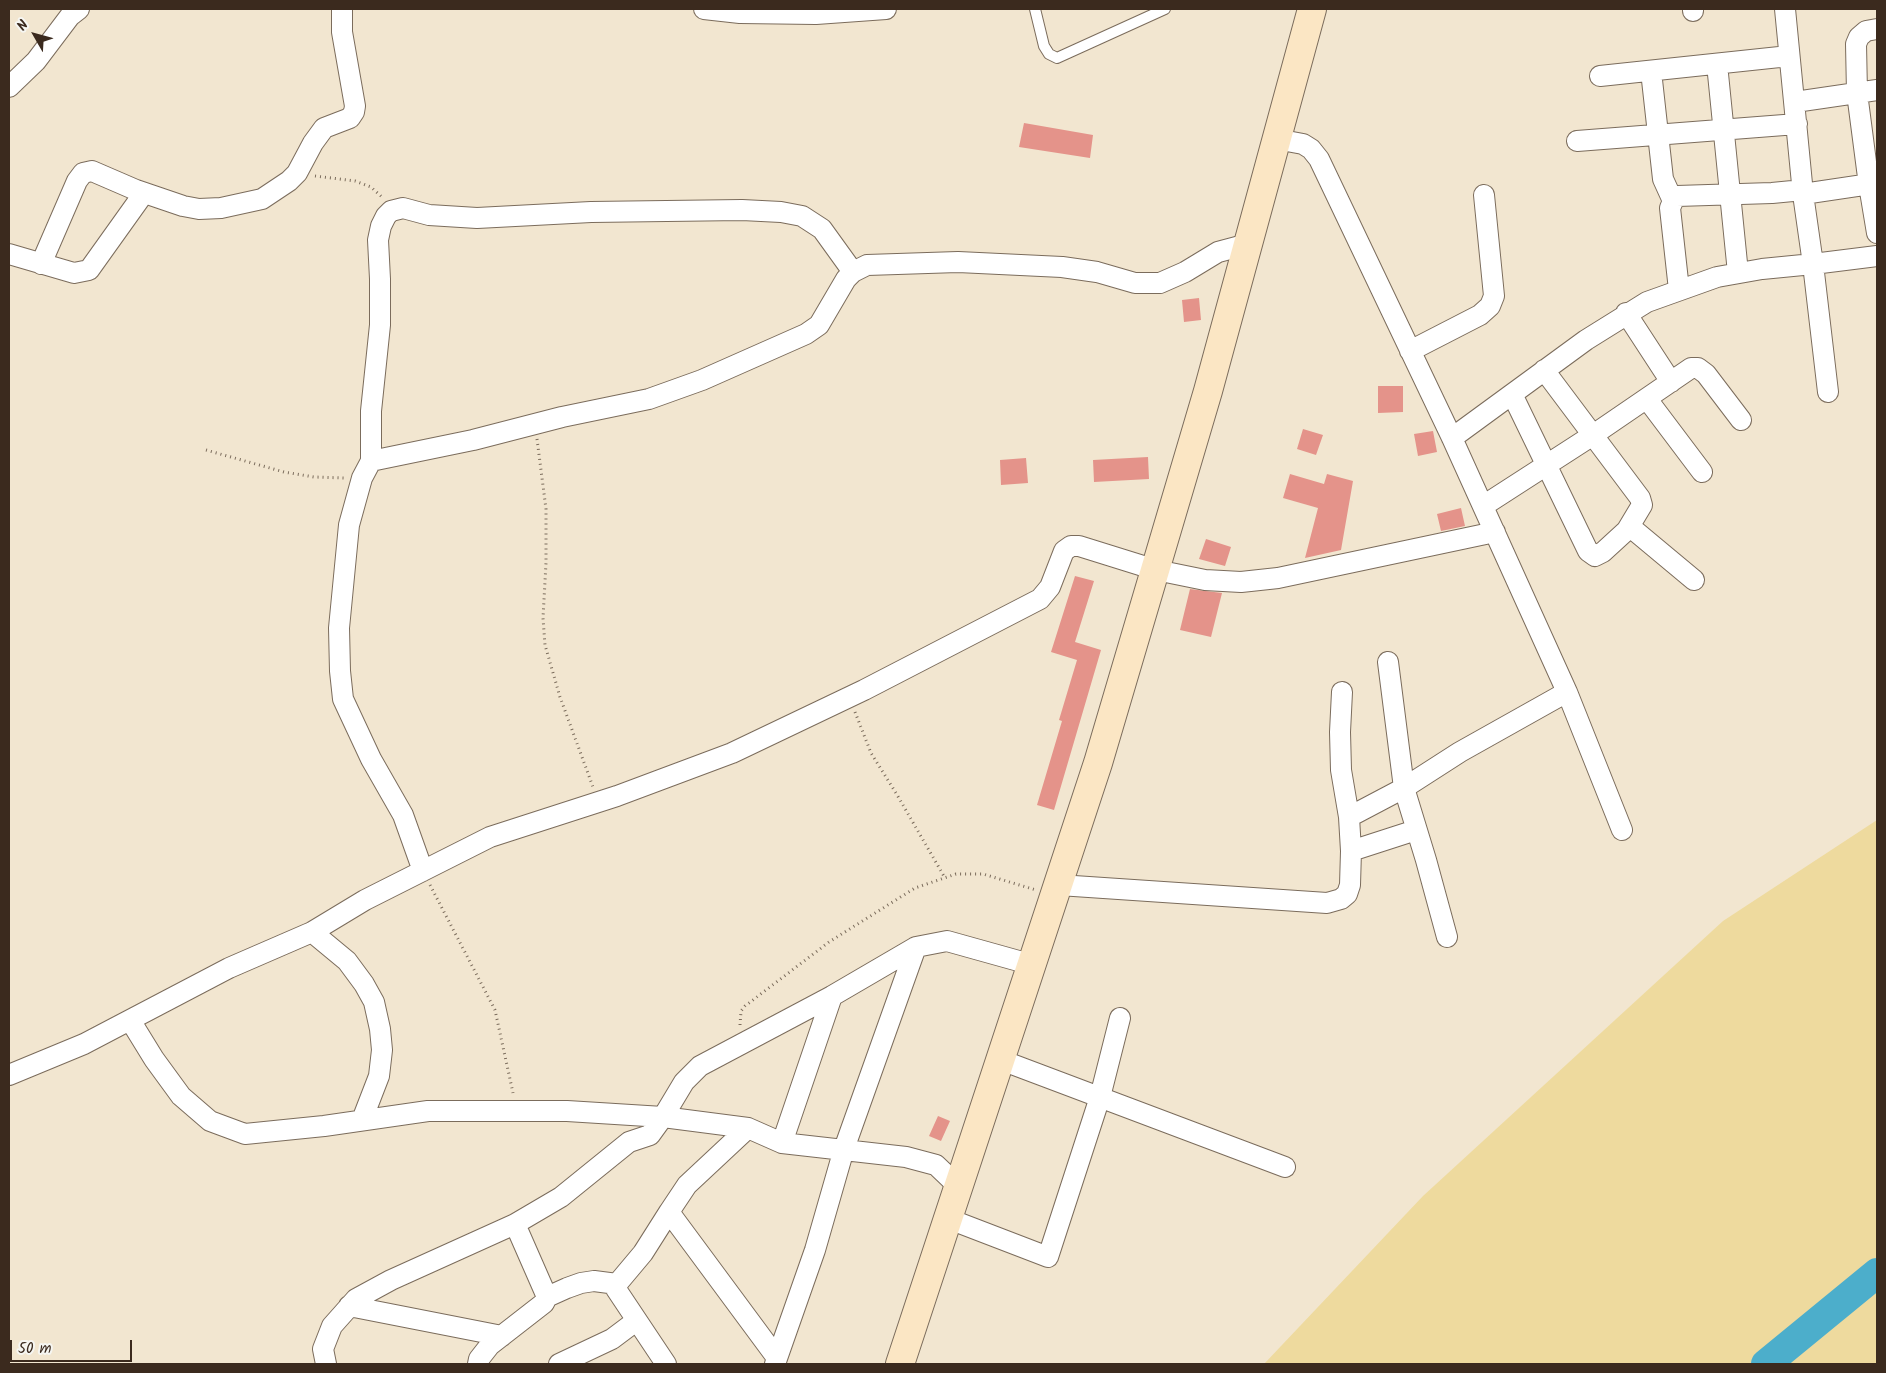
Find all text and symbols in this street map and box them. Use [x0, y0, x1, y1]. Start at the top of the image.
north arrow [10, 10, 60, 60]
text: N [12, 16, 35, 36]
scale bar [12, 1330, 135, 1362]
text: 50 m [18, 1337, 52, 1361]

